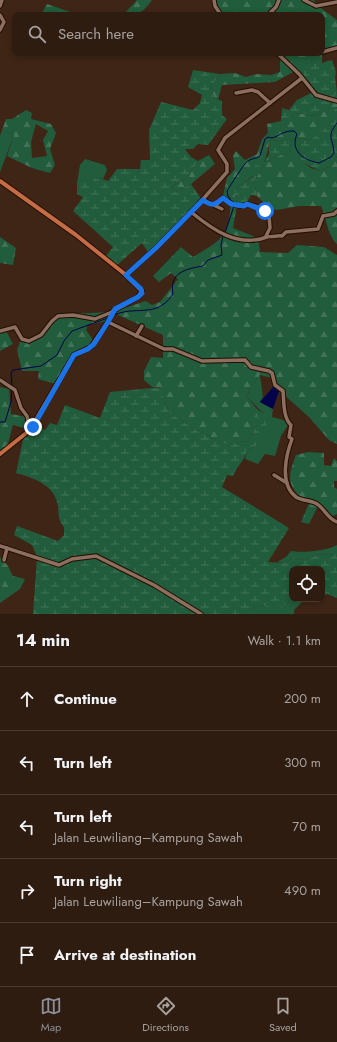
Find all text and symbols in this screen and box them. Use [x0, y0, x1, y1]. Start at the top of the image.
search box [12, 12, 325, 56]
icon: search [26, 23, 48, 45]
text: Search here [58, 23, 134, 45]
route start [256, 202, 274, 220]
route end [24, 418, 42, 436]
map controls [289, 566, 325, 602]
button: locate [289, 566, 325, 602]
text: 14 min [16, 628, 70, 652]
text: Walk · 1.1 km [247, 631, 321, 650]
icon: ahead [16, 688, 38, 710]
text: Continue [54, 688, 117, 710]
text: 200 m [284, 689, 321, 708]
icon: left [16, 752, 38, 774]
text: Turn left [54, 752, 112, 774]
text: 300 m [284, 753, 321, 772]
text: Turn left [54, 806, 112, 828]
icon: left [16, 816, 38, 838]
text: 70 m [292, 817, 321, 836]
text: Jalan Leuwiliang–Kampung Sawah [54, 828, 243, 847]
text: Turn right [54, 870, 122, 892]
icon: right [16, 880, 38, 902]
text: 490 m [284, 881, 321, 900]
text: Jalan Leuwiliang–Kampung Sawah [54, 892, 243, 911]
icon: arrive [16, 944, 38, 966]
text: Arrive at destination [54, 944, 196, 966]
tab: Map [40, 995, 62, 1035]
tab: Directions [142, 995, 189, 1035]
tab: Saved [269, 995, 297, 1035]

